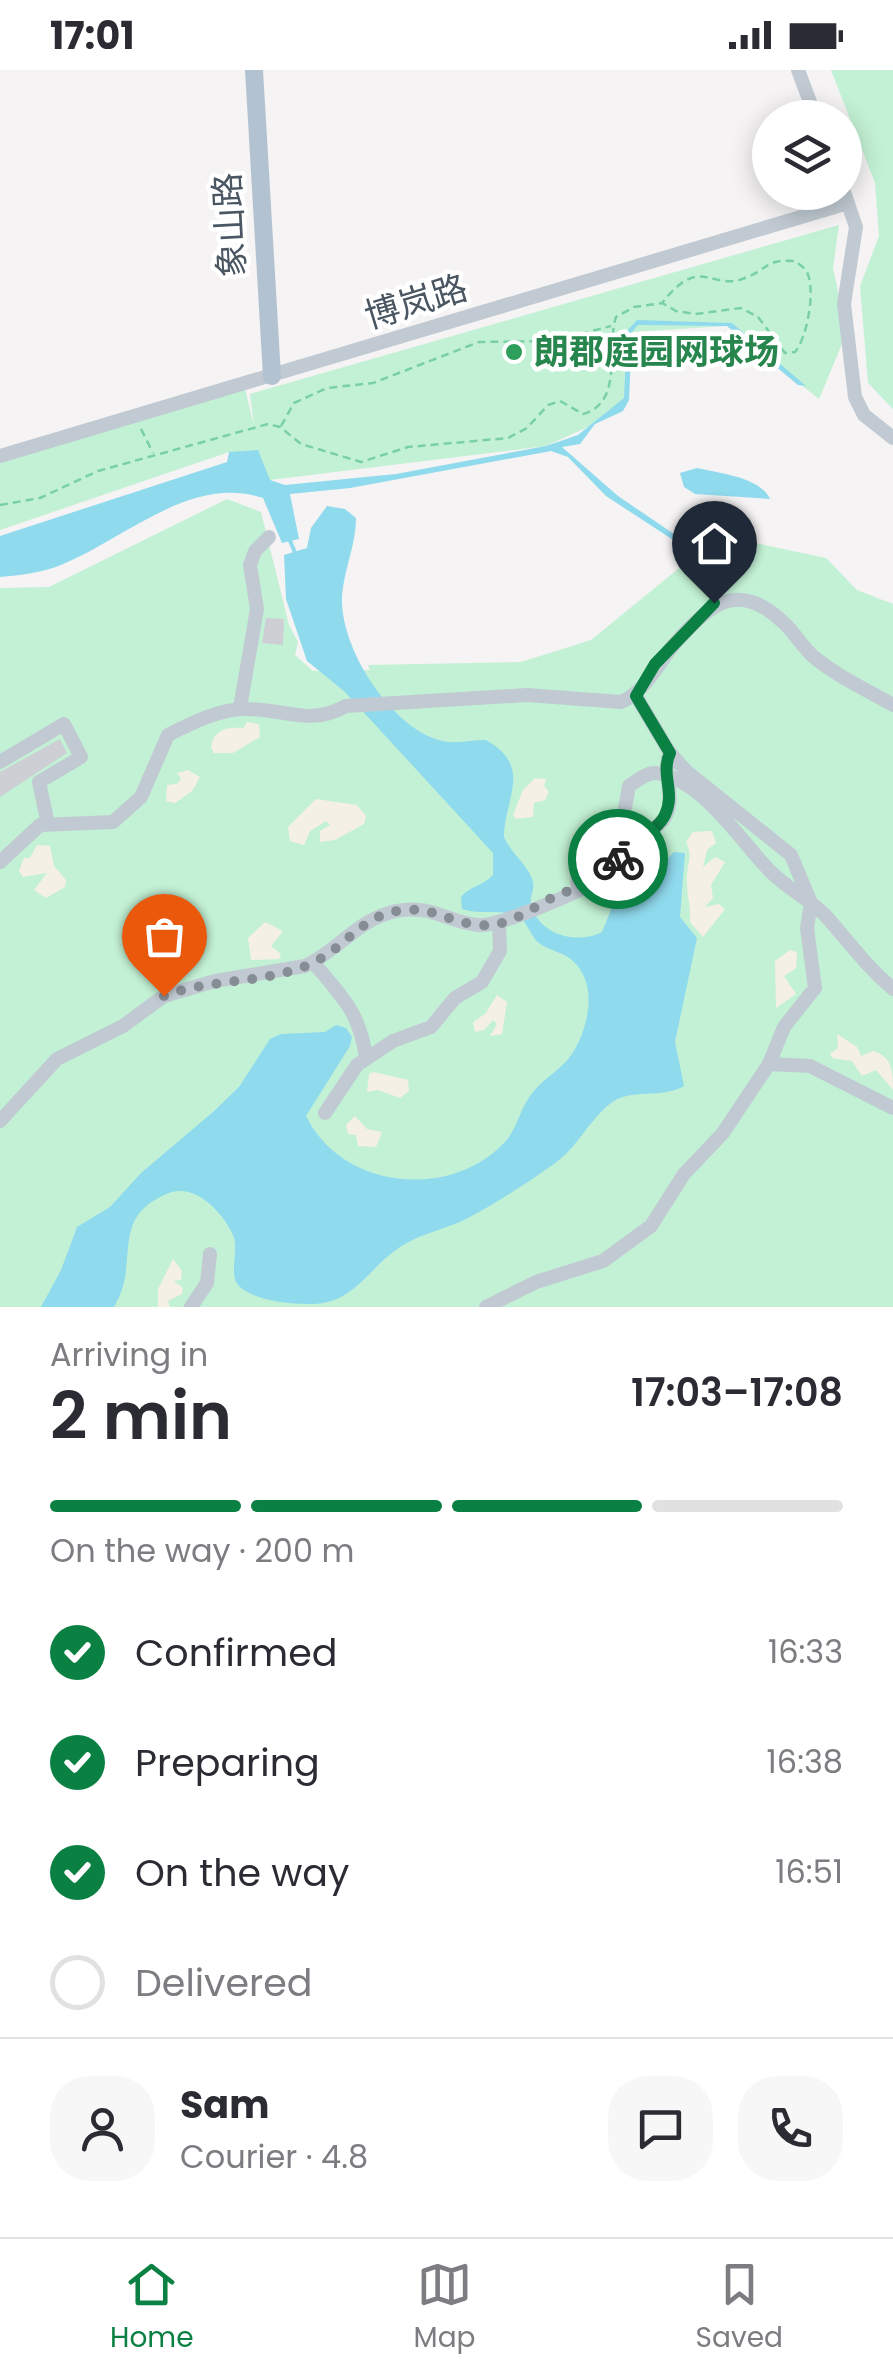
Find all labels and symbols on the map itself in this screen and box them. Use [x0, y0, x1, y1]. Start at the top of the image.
street label: 象山路 [202, 171, 257, 279]
street label: 博岚路 [358, 263, 473, 340]
place label: 朗郡庭园网球场 [534, 327, 779, 376]
marker: 朗郡庭园网球场 [503, 341, 525, 363]
pin [672, 501, 757, 604]
courier [568, 809, 668, 909]
pin [122, 894, 207, 997]

